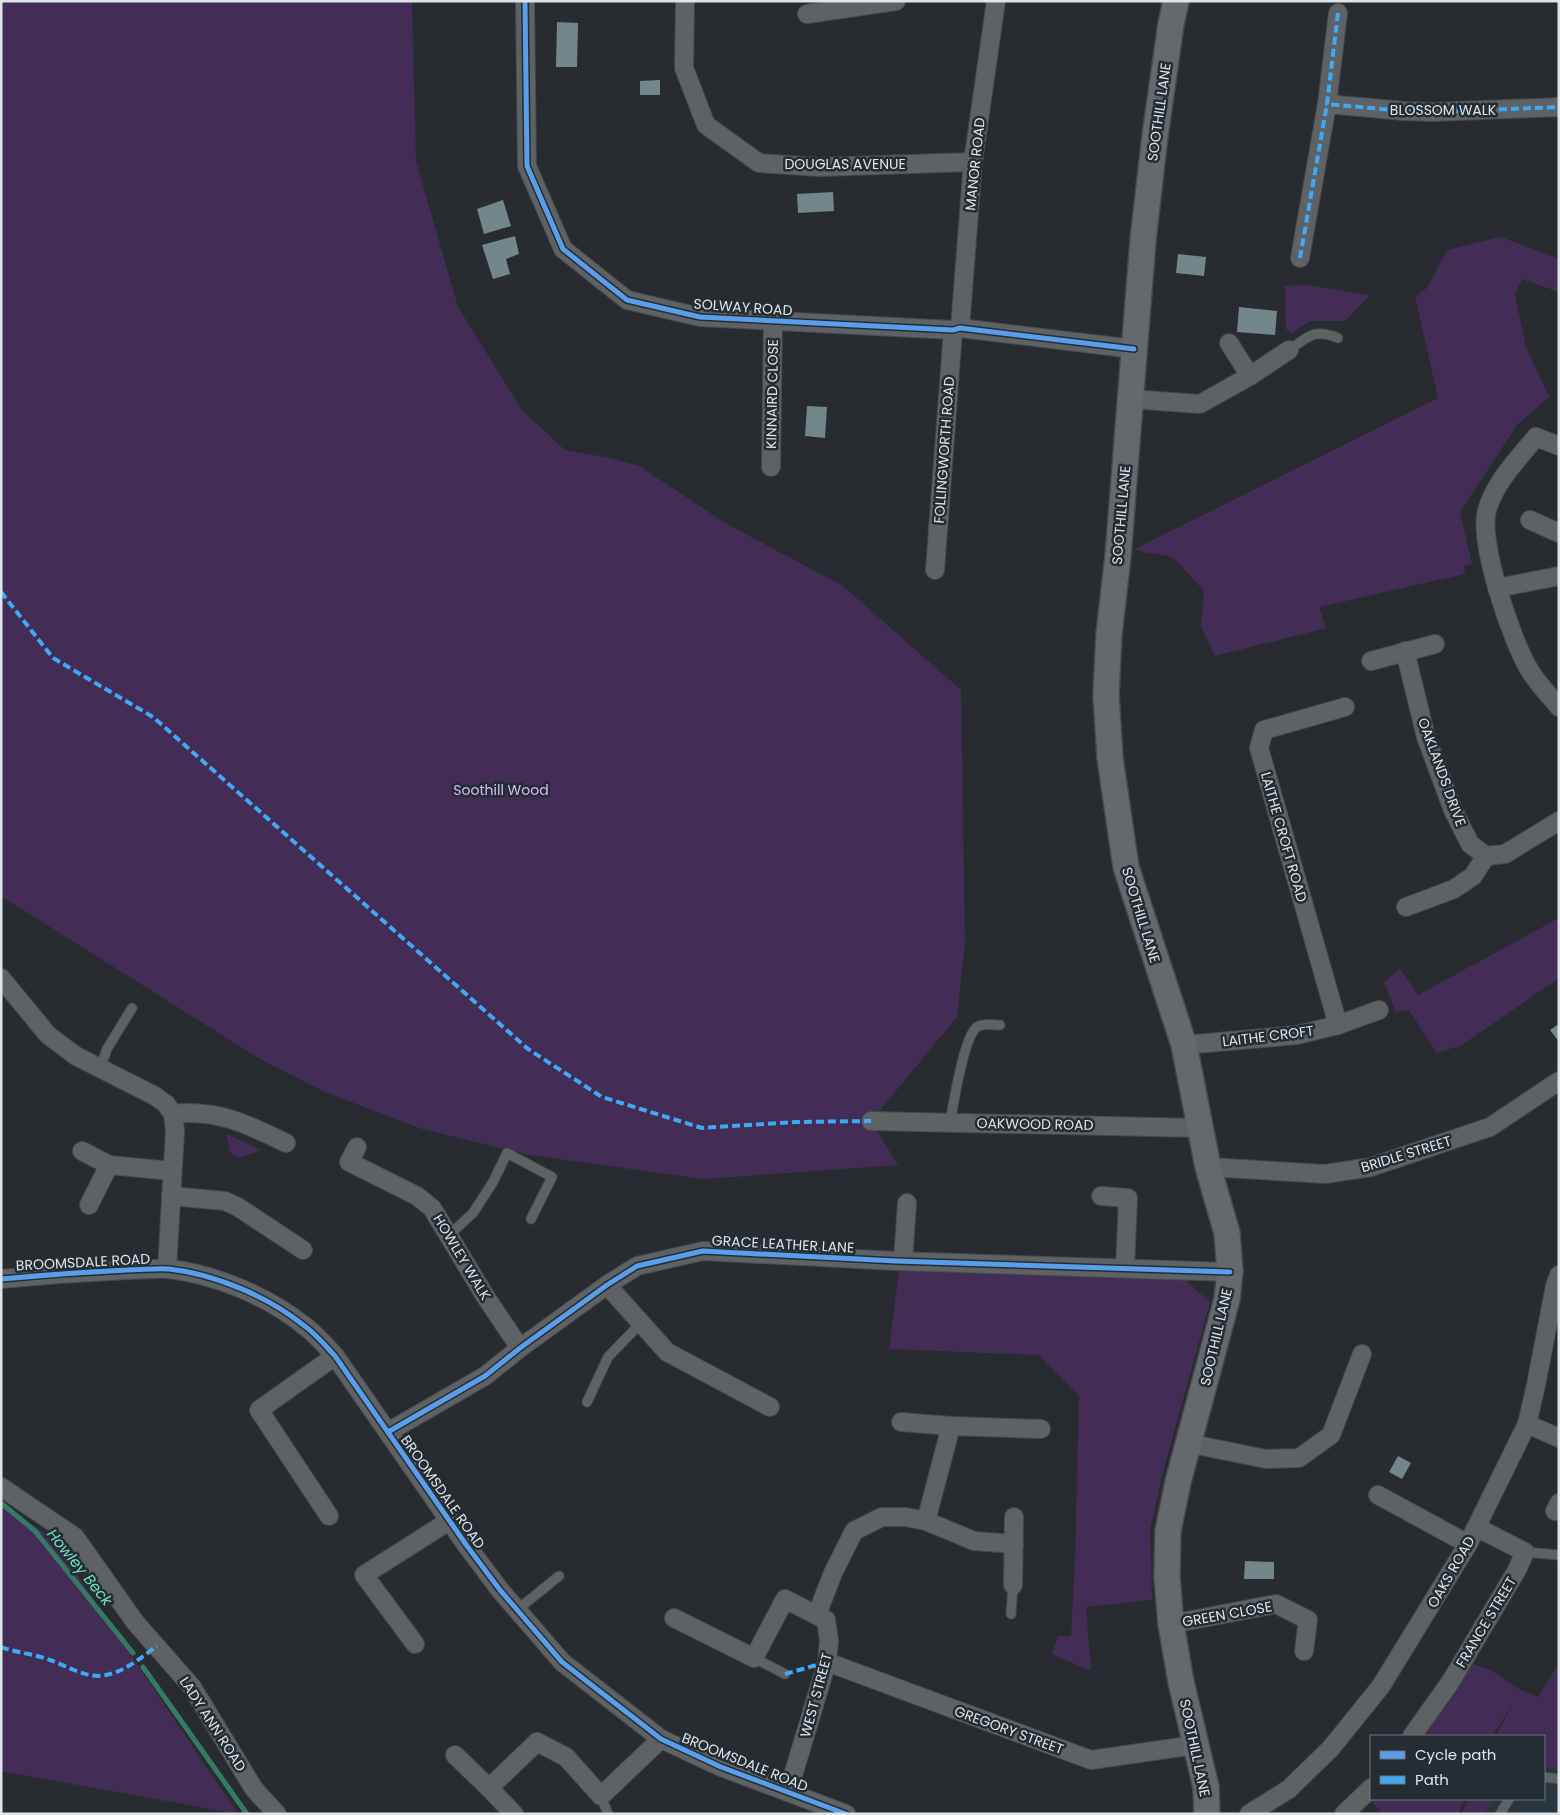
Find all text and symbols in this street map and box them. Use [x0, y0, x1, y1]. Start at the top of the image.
street label: SOOTHILL LANE [1142, 61, 1176, 163]
street label: BLOSSOM WALK [1390, 100, 1497, 120]
street label: MANOR ROAD [960, 116, 990, 212]
street label: DOUGLAS AVENUE [784, 154, 906, 174]
street label: SOLWAY ROAD [693, 294, 793, 320]
street label: KINNAIRD CLOSE [761, 339, 783, 449]
street label: FOLLINGWORTH ROAD [929, 376, 959, 524]
street label: SOOTHILL LANE [1107, 465, 1135, 565]
street label: OAKLANDS DRIVE [1413, 715, 1471, 829]
street label: LAITHE CROFT ROAD [1256, 770, 1312, 905]
park label: Soothill Wood [453, 780, 549, 800]
street label: SOOTHILL LANE [1117, 865, 1165, 965]
street label: LAITHE CROFT [1221, 1020, 1315, 1052]
street label: OAKWOOD ROAD [976, 1113, 1094, 1135]
street label: BRIDLE STREET [1358, 1131, 1454, 1177]
street label: HOWLEY WALK [428, 1210, 496, 1304]
street label: GRACE LEATHER LANE [711, 1230, 855, 1258]
street label: BROOMSDALE ROAD [15, 1248, 151, 1276]
street label: SOOTHILL LANE [1195, 1286, 1237, 1388]
street label: BROOMSDALE ROAD [396, 1431, 490, 1553]
water label: Howley Beck [42, 1524, 118, 1611]
street label: OAKS ROAD [1422, 1532, 1480, 1611]
street label: FRANCE STREET [1451, 1572, 1521, 1671]
street label: GREEN CLOSE [1181, 1596, 1273, 1632]
street label: WEST STREET [795, 1650, 837, 1739]
street label: LADY ANN ROAD [175, 1673, 251, 1775]
street label: SOOTHILL LANE [1175, 1697, 1215, 1799]
street label: GREGORY STREET [951, 1701, 1067, 1759]
street label: BROOMSDALE ROAD [679, 1728, 811, 1797]
legend [1370, 1735, 1545, 1800]
text: Cycle path [1415, 1744, 1496, 1765]
text: Path [1415, 1769, 1449, 1790]

